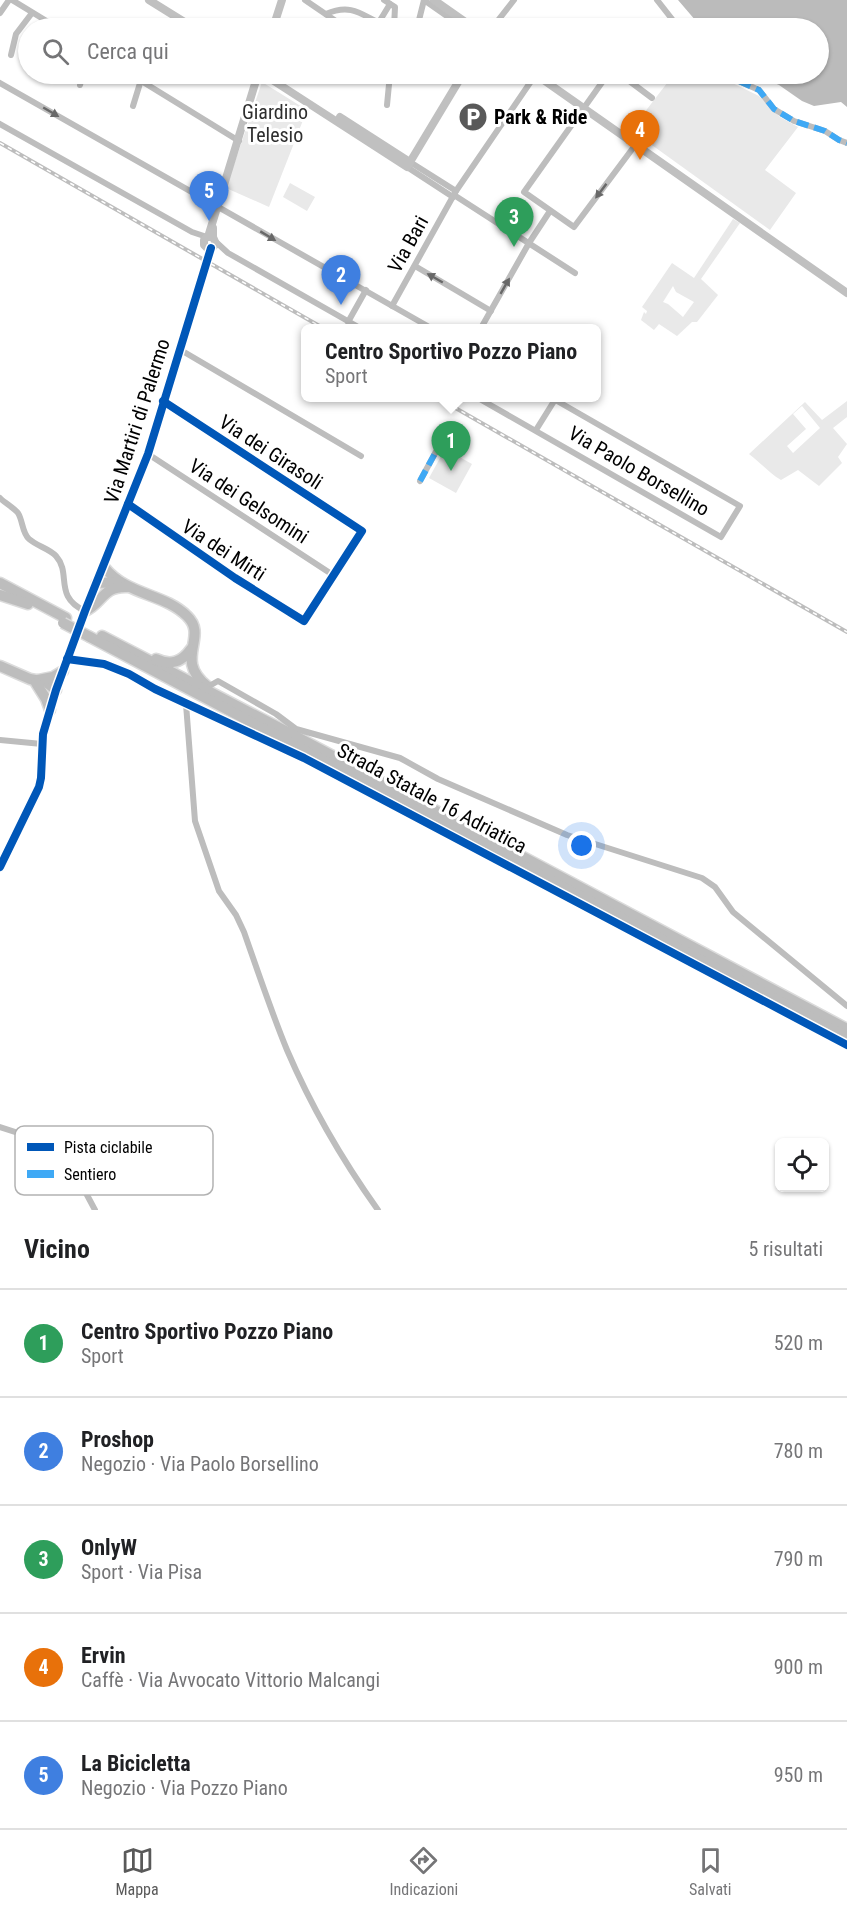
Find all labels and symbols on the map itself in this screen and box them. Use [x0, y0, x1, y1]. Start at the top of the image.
park label: Giardino Telesio [242, 100, 308, 147]
parking icon: Park & Ride [457, 101, 489, 133]
place label: Park & Ride [494, 105, 587, 129]
one-way arrow [43, 106, 59, 117]
pin: 4 [620, 110, 660, 160]
pin: 5 [190, 172, 228, 221]
one-way arrow [595, 183, 607, 198]
pin: 3 [494, 198, 534, 247]
street label: Via Bari [383, 211, 433, 277]
one-way arrow [260, 230, 277, 240]
pin: 2 [322, 256, 360, 305]
one-way arrow [426, 273, 443, 283]
one-way arrow [499, 278, 510, 294]
street label: Via Martiri di Palermo [99, 336, 175, 506]
street label: Via dei Girasoli [215, 410, 327, 494]
street label: Via Paolo Borsellino [564, 421, 714, 521]
pin: 1 [432, 422, 470, 471]
street label: Via dei Gelsomini [185, 454, 313, 548]
street label: Via dei Mirti [178, 514, 270, 586]
street label: Strada Statale 16 Adriatica [333, 738, 531, 858]
your location [567, 831, 596, 860]
legend [15, 1126, 213, 1195]
text: Pista ciclabile [64, 1138, 152, 1157]
text: Sentiero [64, 1165, 116, 1184]

